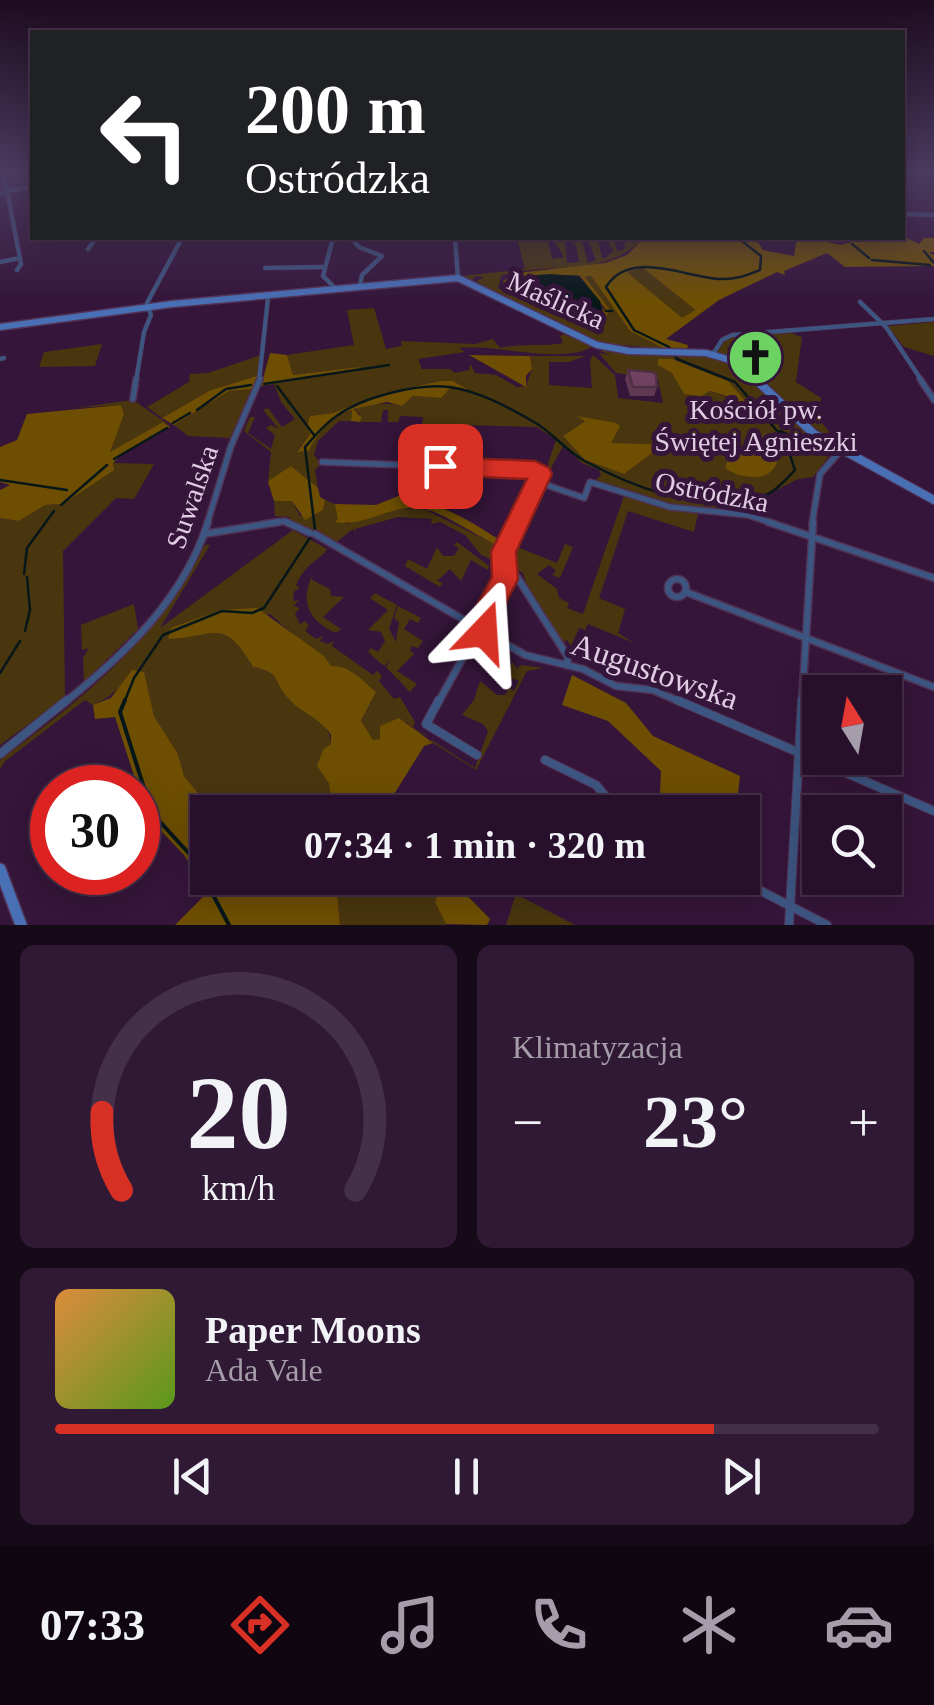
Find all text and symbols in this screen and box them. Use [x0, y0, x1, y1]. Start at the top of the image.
icon: left [80, 70, 210, 200]
text: 200 m [245, 71, 426, 148]
text: Ostródzka [245, 153, 430, 203]
street label: Maślicka [503, 265, 610, 335]
church icon: Kościół pw. Świętej Agnieszki [726, 328, 786, 388]
place label: Kościół pw. Świętej Agnieszki [655, 394, 858, 457]
pin [398, 424, 483, 509]
icon: arrive [413, 439, 468, 494]
street label: Suwalska [160, 441, 224, 553]
street label: Ostródzka [653, 466, 772, 518]
position arrow [432, 580, 536, 684]
street label: Augustowska [567, 626, 743, 716]
north arrow [802, 675, 902, 775]
map controls [802, 675, 902, 895]
speed limit sign: 30 [30, 765, 160, 895]
button: search [802, 795, 902, 895]
text: 07:34 · 1 min · 320 m [304, 824, 646, 866]
text: Klimatyzacja [512, 1029, 683, 1065]
text: 20 [187, 1055, 291, 1170]
text: 23° [643, 1080, 748, 1163]
text: − [512, 1092, 543, 1153]
text: + [848, 1092, 879, 1153]
text: km/h [202, 1168, 275, 1208]
text: Paper Moons [205, 1309, 421, 1351]
text: Ada Vale [205, 1352, 323, 1388]
icon: previous [165, 1449, 220, 1504]
icon: pause [439, 1449, 494, 1504]
icon: next [714, 1449, 769, 1504]
icon: directions [225, 1590, 295, 1660]
icon: music [375, 1590, 445, 1660]
icon: phone [524, 1590, 594, 1660]
icon: climate [674, 1590, 744, 1660]
icon: car [824, 1590, 894, 1660]
text: 07:33 [40, 1600, 145, 1650]

